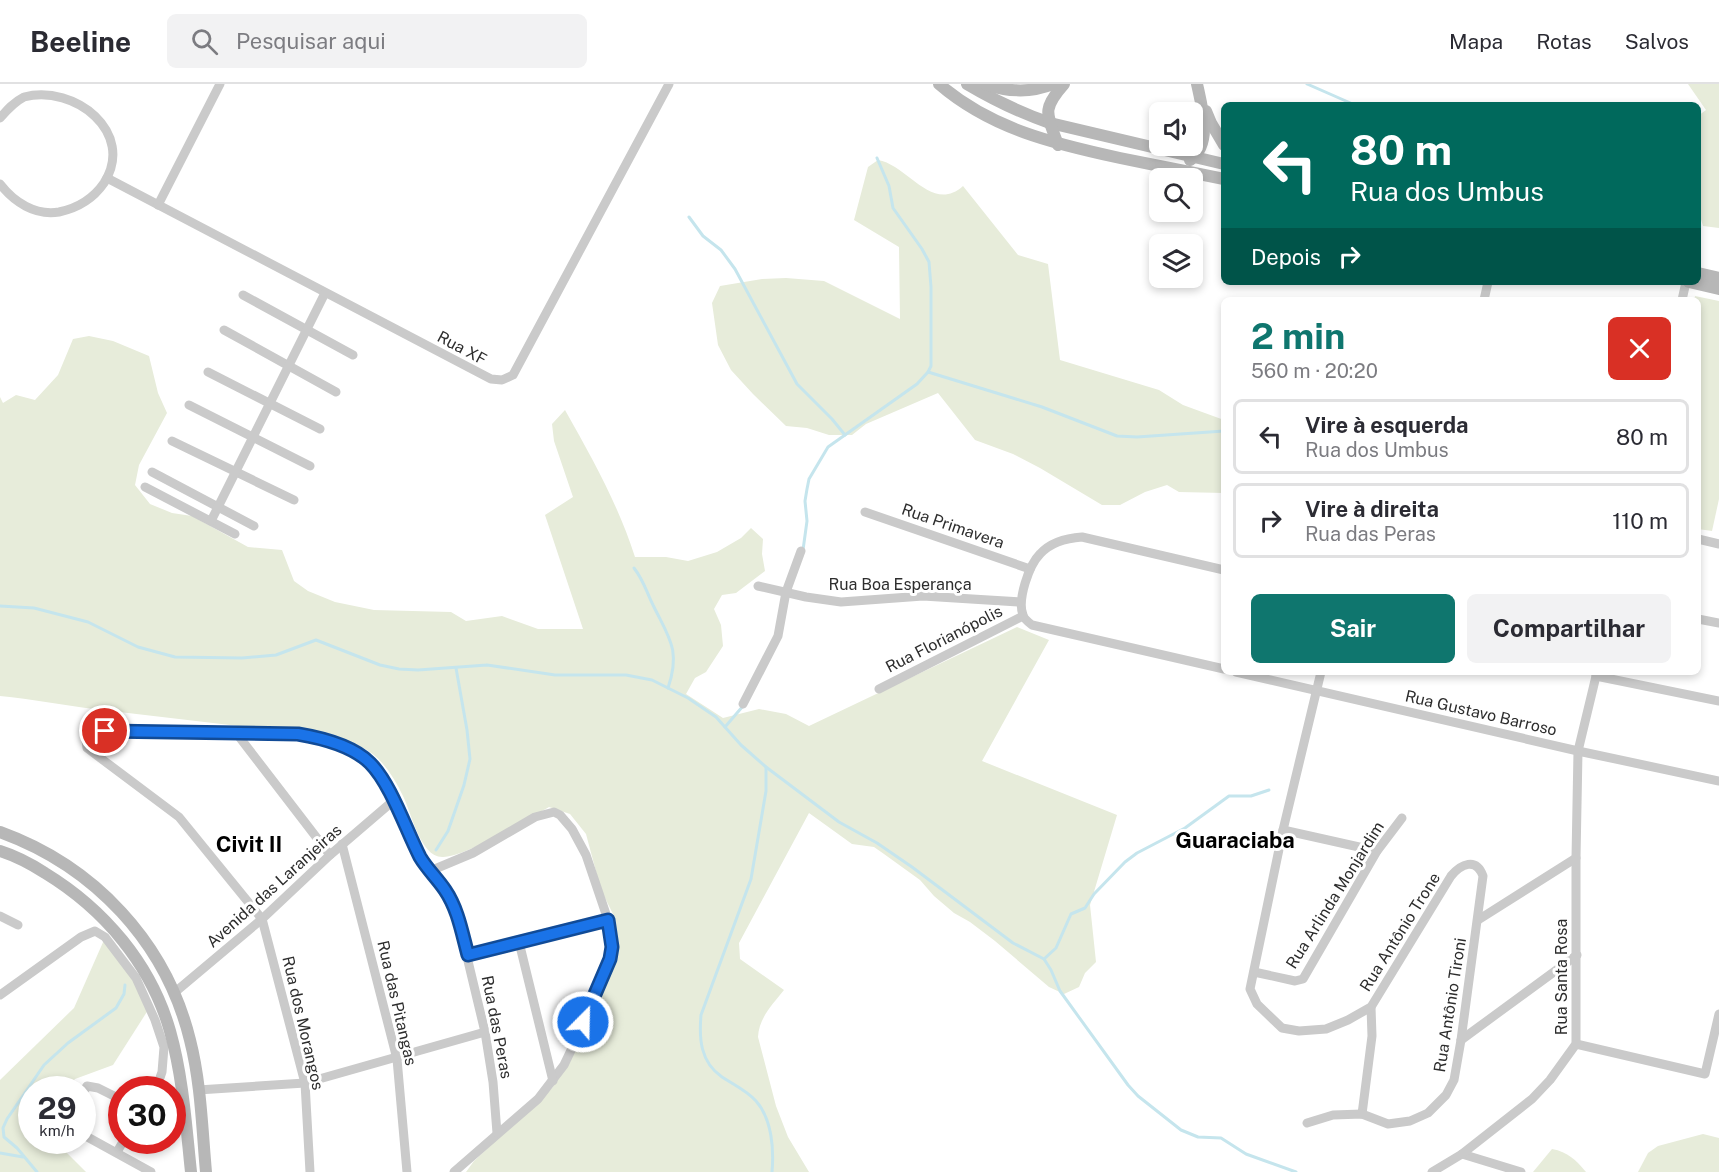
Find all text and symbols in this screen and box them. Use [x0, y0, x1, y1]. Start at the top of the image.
search box [167, 14, 587, 68]
text: Beeline [30, 25, 131, 58]
icon: search [188, 25, 221, 58]
text: Pesquisar aqui [236, 28, 386, 54]
text: Mapa [1449, 29, 1503, 54]
text: Rotas [1536, 29, 1592, 54]
text: Salvos [1625, 29, 1689, 54]
map controls [1149, 102, 1203, 288]
button: sound [1149, 102, 1203, 156]
text: 80 m [1350, 125, 1452, 174]
icon: left [1251, 126, 1329, 204]
button: search [1149, 168, 1203, 222]
text: Rua dos Umbus [1350, 175, 1544, 207]
button: layers [1149, 234, 1203, 288]
icon: right [1333, 240, 1366, 273]
text: Depois [1251, 244, 1321, 270]
text: 2 min [1251, 315, 1345, 357]
button: close [1608, 317, 1671, 380]
street label: Rua XF [434, 327, 490, 369]
text: 560 m · 20:20 [1251, 359, 1378, 383]
text: Vire à esquerda [1305, 412, 1469, 438]
icon: left [1254, 420, 1287, 453]
text: 80 m [1616, 424, 1668, 450]
text: Rua dos Umbus [1305, 438, 1449, 462]
text: Vire à direita [1305, 496, 1439, 522]
street label: Rua Primavera [899, 500, 1007, 552]
icon: right [1254, 504, 1287, 537]
text: 110 m [1612, 508, 1668, 534]
text: Rua das Peras [1305, 522, 1436, 546]
street label: Rua Boa Esperança [828, 575, 972, 594]
button: Sair [1251, 594, 1455, 663]
button: Compartilhar [1467, 594, 1671, 663]
street label: Rua Florianópolis [882, 601, 1006, 677]
street label: Rua Gustavo Barroso [1403, 686, 1559, 740]
pin [79, 705, 130, 756]
icon: arrive [88, 714, 121, 747]
street label: Rua Arlinda Monjardim [1282, 818, 1388, 972]
street label: Avenida das Laranjeiras [203, 820, 345, 952]
district label: Guaraciaba [1175, 827, 1295, 853]
district label: Civit II [216, 831, 282, 857]
street label: Rua Antônio Trone [1356, 869, 1444, 995]
street label: Rua Santa Rosa [1552, 919, 1571, 1035]
street label: Rua Antônio Tironi [1430, 936, 1470, 1074]
street label: Rua das Pitangas [373, 939, 421, 1067]
street label: Rua dos Morangos [278, 954, 328, 1092]
street label: Rua das Peras [478, 974, 516, 1080]
position arrow [551, 990, 615, 1054]
speed limit sign: 30 [108, 1076, 186, 1154]
text: 29 [38, 1090, 76, 1126]
text: km/h [39, 1122, 75, 1139]

